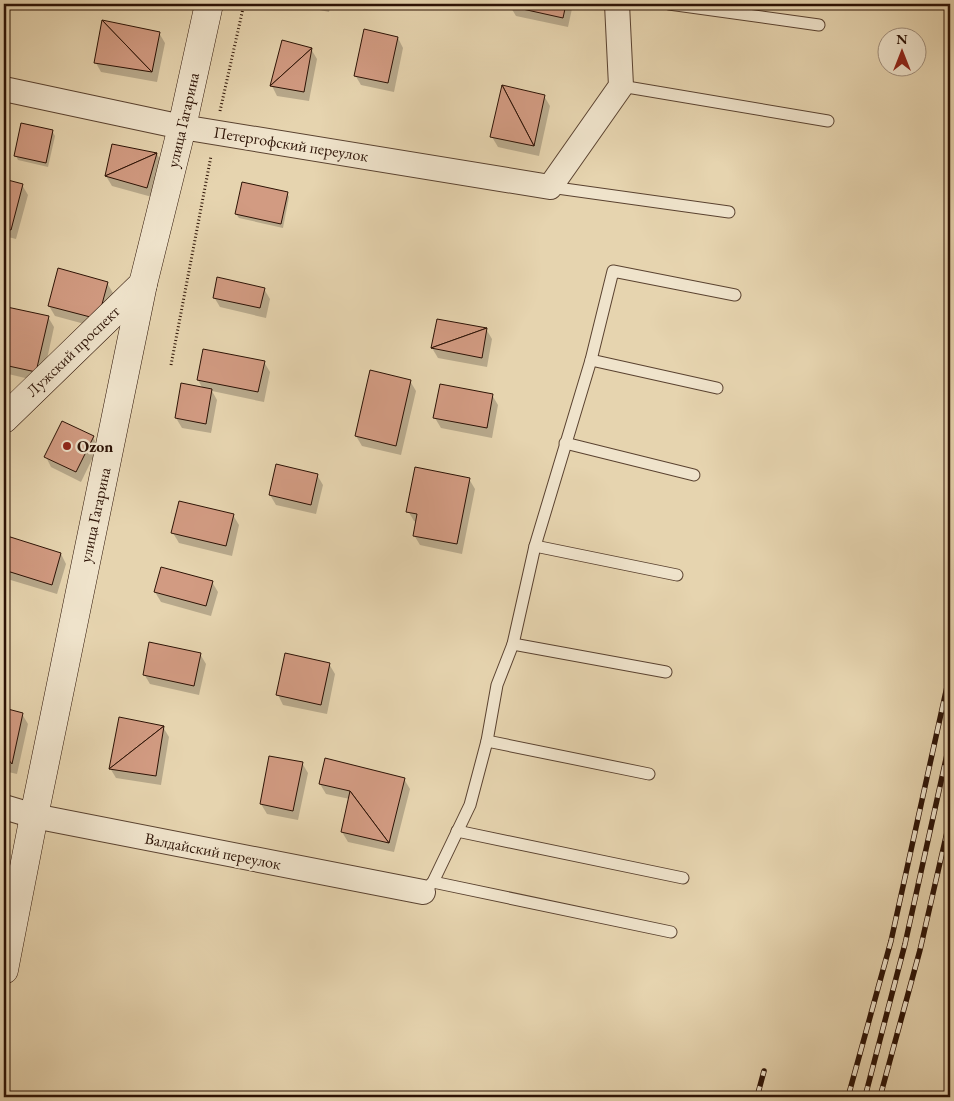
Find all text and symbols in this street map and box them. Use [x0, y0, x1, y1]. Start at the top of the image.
north arrow [876, 28, 926, 78]
text: N [896, 30, 908, 48]
street label: улица Гагарина [162, 70, 204, 170]
street label: Петергофский переулок [212, 121, 370, 167]
street label: Лужский проспект [22, 301, 125, 401]
place label: Ozon [77, 436, 113, 457]
marker: Ozon [61, 440, 73, 452]
street label: улица Гагарина [75, 465, 115, 565]
street label: Валдайский переулок [143, 827, 283, 875]

